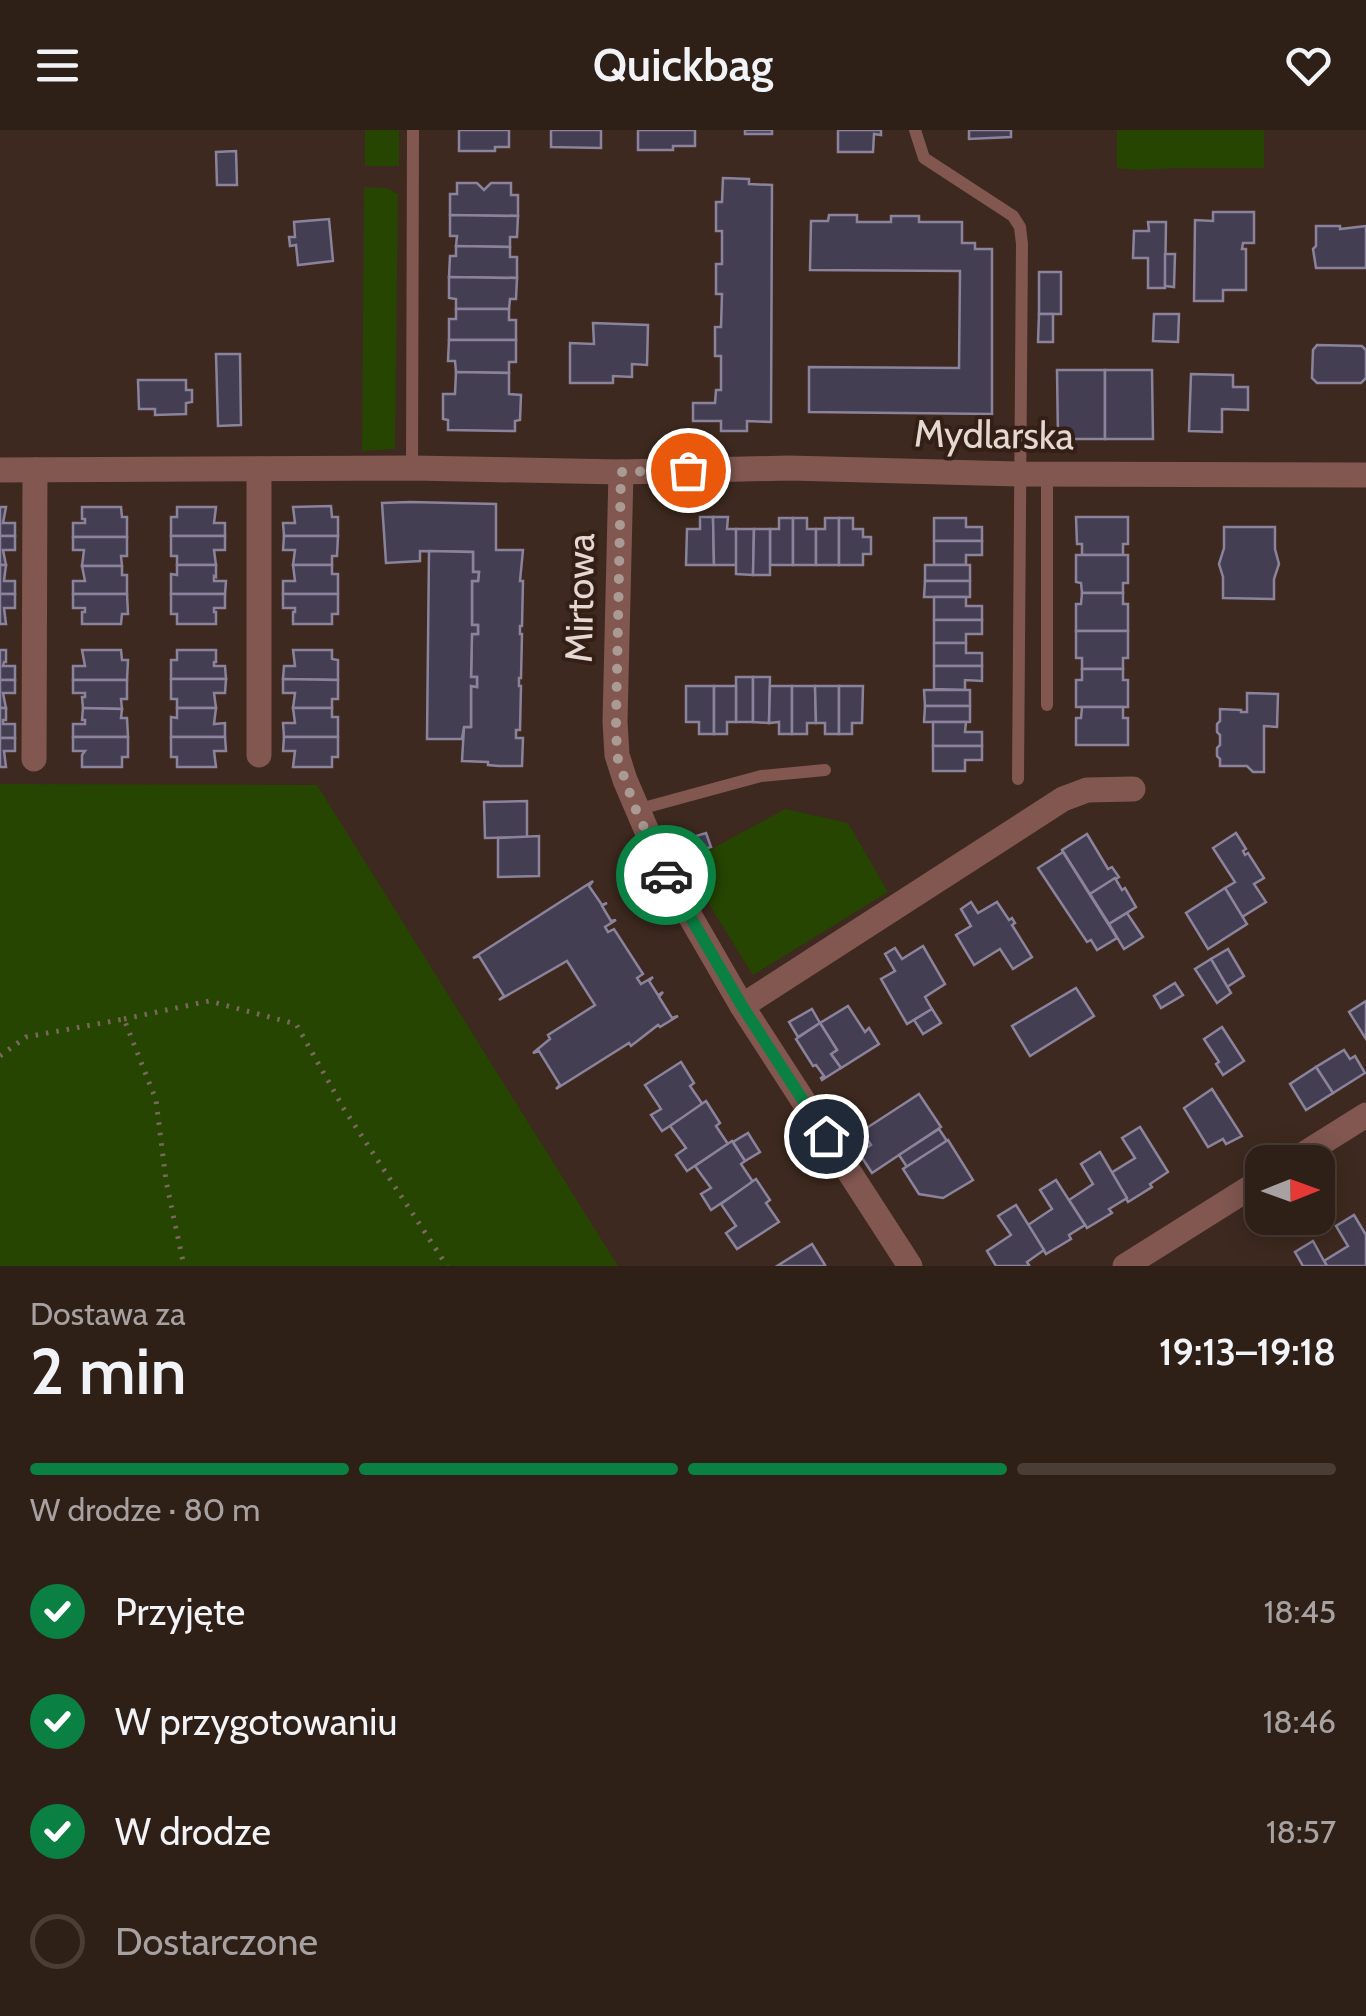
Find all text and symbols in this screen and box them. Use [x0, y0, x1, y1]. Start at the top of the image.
icon: menu [30, 38, 85, 93]
text: Quickbag [593, 38, 773, 92]
icon: heart [1281, 38, 1336, 93]
street label: Mydlarska [914, 410, 1074, 459]
pin [646, 428, 731, 513]
icon: bag [661, 443, 716, 498]
street label: Mirtowa [555, 533, 604, 663]
courier [616, 825, 716, 925]
icon: car [639, 848, 694, 903]
pin [784, 1094, 869, 1179]
icon: home [799, 1109, 854, 1164]
north arrow [1245, 1145, 1335, 1235]
map controls [1245, 1145, 1335, 1235]
text: Dostawa za [30, 1294, 186, 1333]
text: 19:13–19:18 [1159, 1328, 1336, 1375]
text: 2 min [30, 1331, 187, 1410]
text: W drodze · 80 m [30, 1490, 260, 1529]
icon: check [30, 1584, 85, 1639]
text: Przyjęte [115, 1588, 245, 1635]
text: 18:45 [1264, 1592, 1336, 1631]
icon: check [30, 1694, 85, 1749]
text: W przygotowaniu [115, 1698, 397, 1745]
text: 18:46 [1263, 1702, 1336, 1741]
icon: check [30, 1804, 85, 1859]
text: W drodze [115, 1808, 271, 1855]
text: 18:57 [1266, 1812, 1336, 1851]
text: Dostarczone [115, 1918, 318, 1965]

